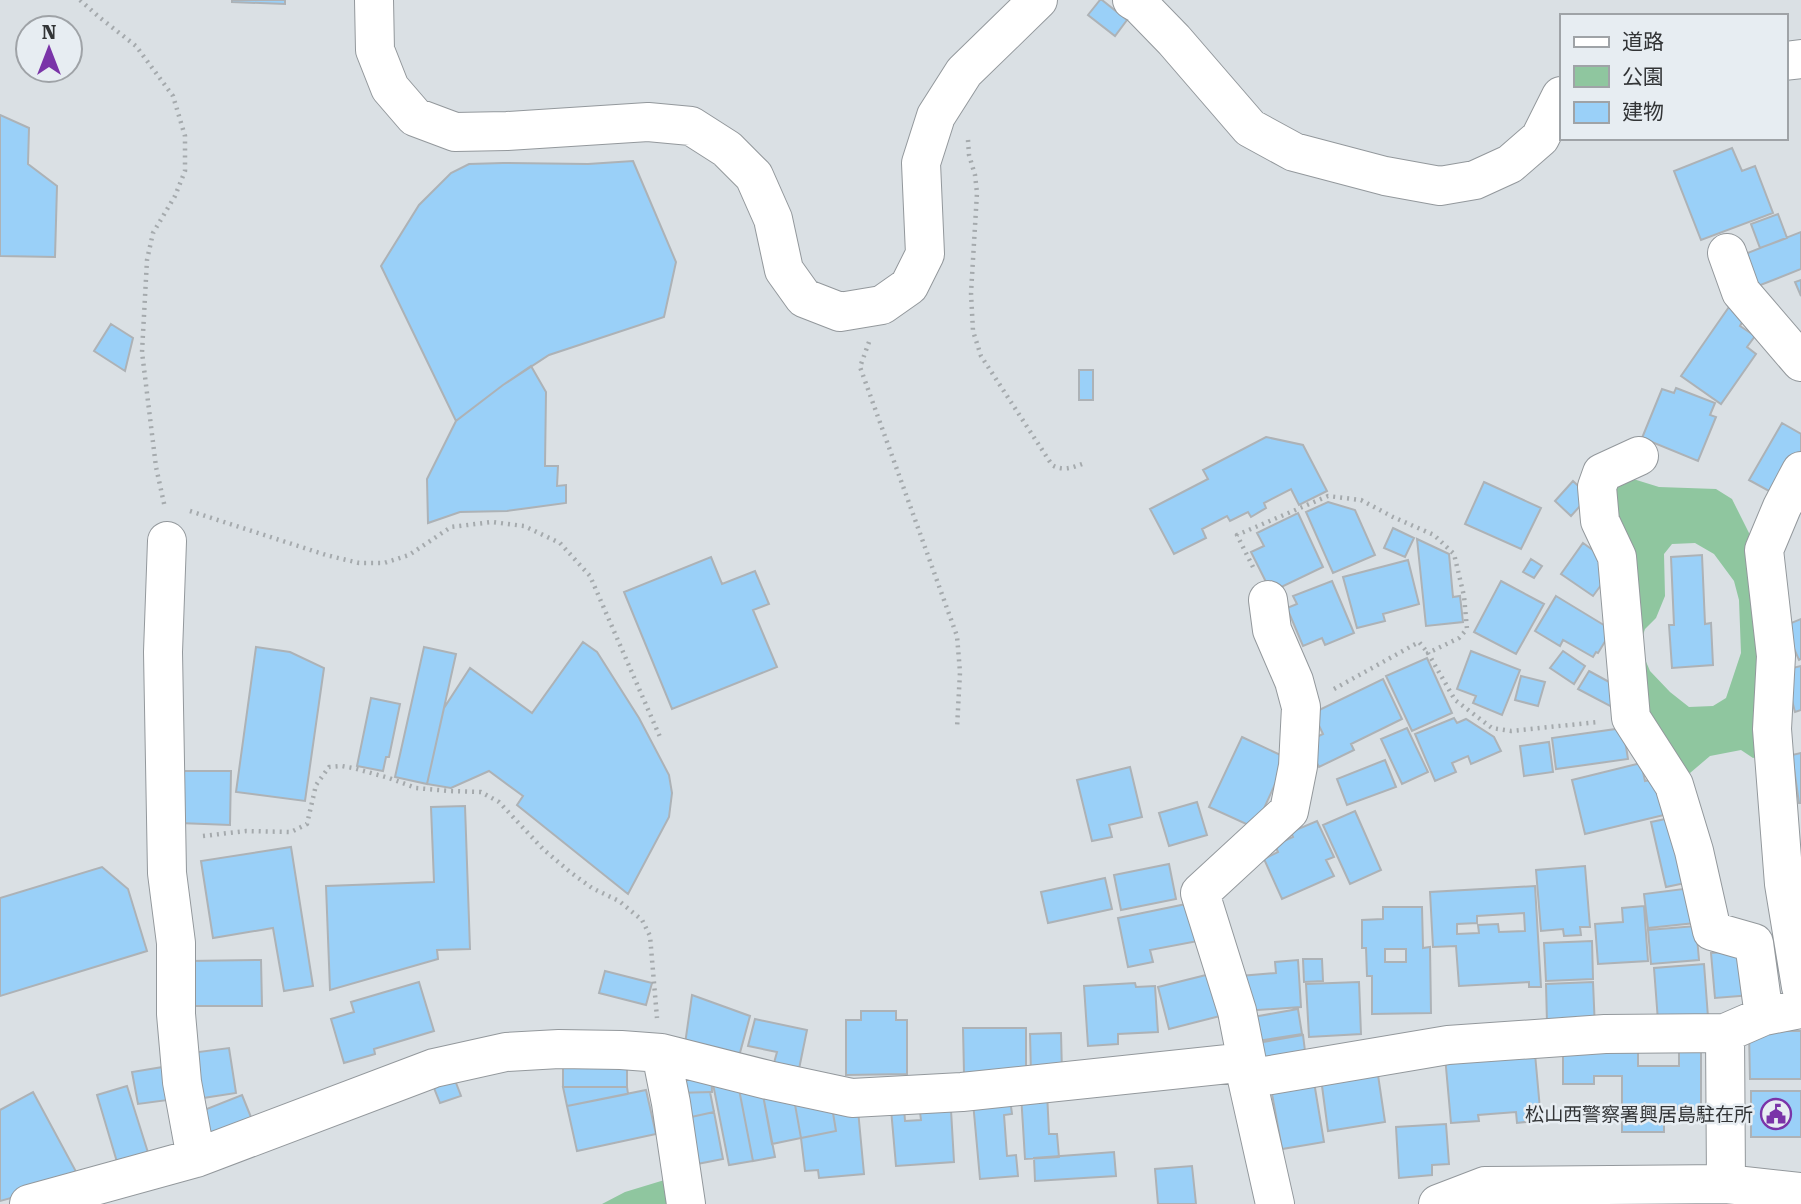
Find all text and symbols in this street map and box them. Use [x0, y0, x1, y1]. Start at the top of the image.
north arrow [14, 14, 84, 84]
legend [1560, 14, 1787, 140]
text: N [42, 21, 57, 44]
text: 道路 [1622, 30, 1664, 54]
text: 公園 [1622, 65, 1664, 89]
text: 建物 [1622, 100, 1664, 124]
public building icon: 松山西警察署興居島駐在所 [1759, 1097, 1793, 1131]
place label: 松山西警察署興居島駐在所 [1525, 1103, 1753, 1126]

